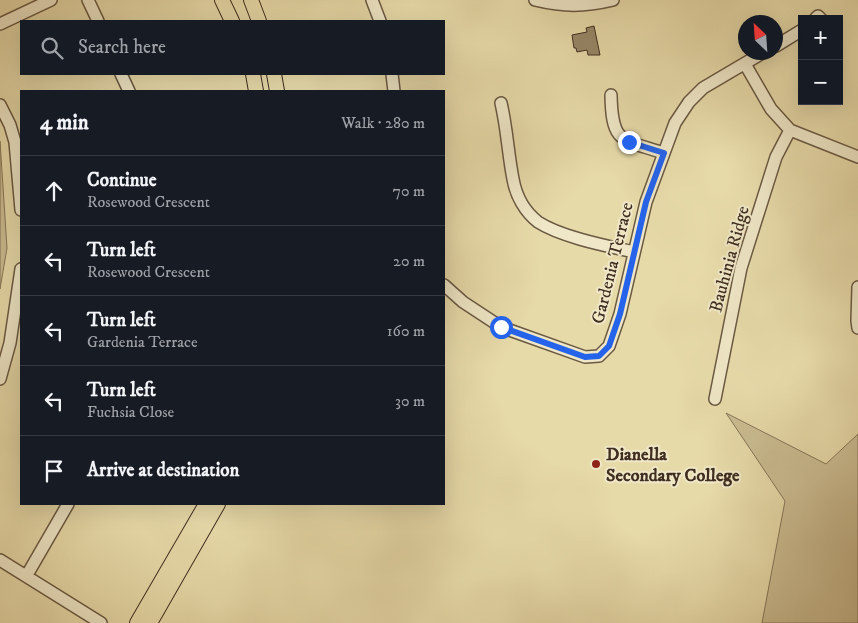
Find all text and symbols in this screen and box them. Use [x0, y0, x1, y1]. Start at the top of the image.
north arrow [738, 15, 783, 60]
map controls [798, 15, 843, 105]
button: + [798, 15, 843, 60]
search box [20, 20, 445, 75]
icon: search [38, 34, 66, 62]
text: Search here [78, 36, 166, 59]
button: − [798, 60, 843, 105]
text: 4 min [40, 110, 89, 136]
text: Walk · 280 m [341, 113, 425, 133]
route end [618, 131, 641, 154]
text: Continue [87, 169, 157, 192]
icon: ahead [40, 177, 68, 205]
text: 70 m [393, 181, 425, 201]
text: Rosewood Crescent [87, 192, 210, 212]
street label: Gardenia Terrace [587, 200, 639, 326]
street label: Bauhinia Ridge [705, 204, 755, 315]
text: Turn left [87, 239, 156, 262]
icon: left [40, 247, 68, 275]
text: 20 m [393, 251, 425, 271]
text: Rosewood Crescent [87, 262, 210, 282]
text: Turn left [87, 309, 156, 332]
route start [490, 316, 513, 339]
icon: left [40, 317, 68, 345]
text: 160 m [387, 321, 425, 341]
text: Gardenia Terrace [87, 332, 198, 352]
text: Turn left [87, 379, 156, 402]
icon: left [40, 387, 68, 415]
text: 30 m [395, 391, 425, 411]
text: Fuchsia Close [87, 402, 174, 422]
place label: Dianella Secondary College [606, 444, 740, 487]
icon: arrive [40, 457, 68, 485]
marker: Dianella Secondary College [590, 458, 602, 470]
text: Arrive at destination [87, 459, 239, 482]

